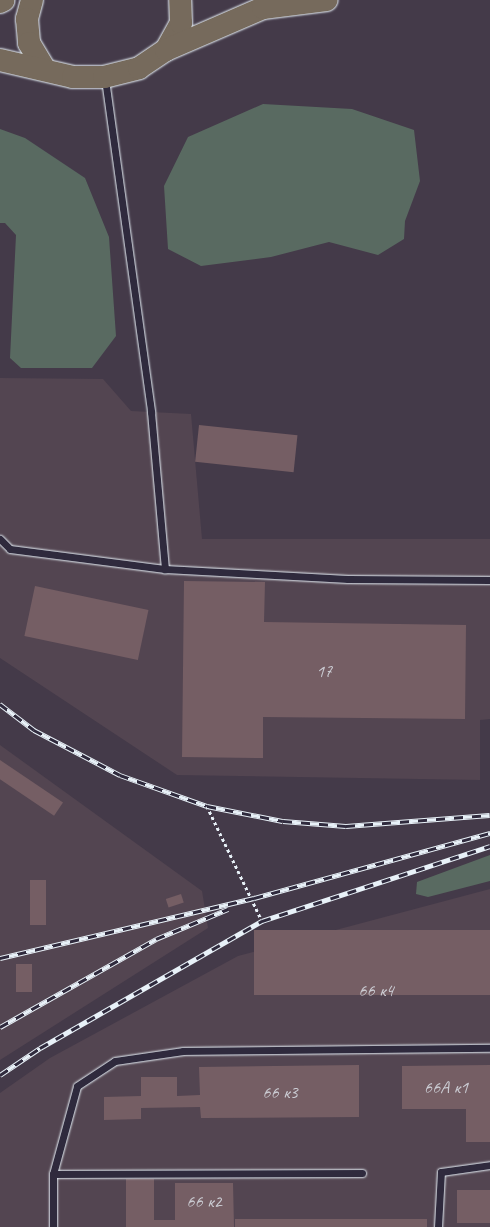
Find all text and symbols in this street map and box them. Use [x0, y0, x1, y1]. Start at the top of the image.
house number: 17 [316, 660, 332, 682]
house number: 66 к4 [358, 979, 394, 1001]
house number: 66А к1 [424, 1076, 468, 1098]
house number: 66 к3 [262, 1081, 298, 1103]
house number: 66 к2 [186, 1190, 222, 1212]

